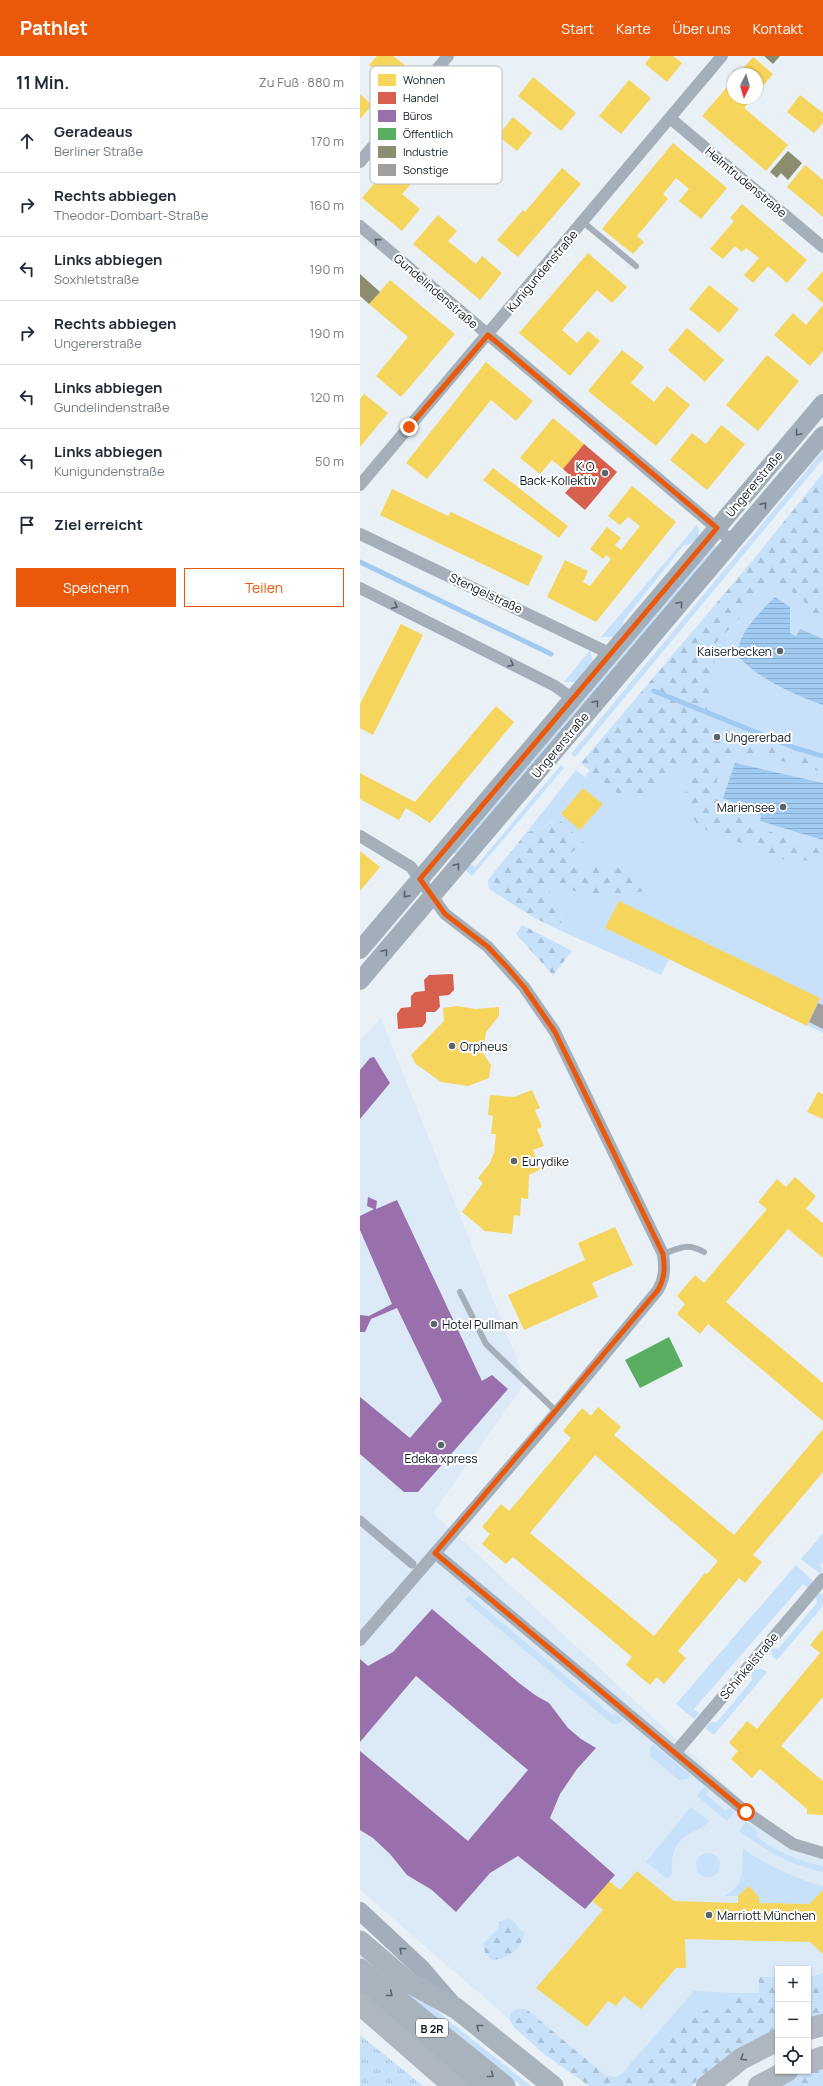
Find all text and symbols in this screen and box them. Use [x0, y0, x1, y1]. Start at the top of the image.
text: Pathlet [20, 15, 88, 41]
text: Start [561, 19, 594, 38]
text: Karte [616, 19, 651, 38]
text: Über uns [673, 19, 731, 38]
text: Kontakt [753, 19, 803, 38]
legend [370, 66, 502, 184]
north arrow [727, 68, 763, 104]
text: 11 Min. [16, 71, 69, 94]
text: Wohnen [403, 72, 445, 87]
text: Zu Fuß · 880 m [259, 73, 344, 91]
text: Handel [403, 90, 439, 105]
text: Büros [403, 108, 433, 123]
text: Geradeaus [54, 121, 133, 142]
text: Öffentlich [403, 126, 453, 141]
icon: ahead [16, 130, 38, 152]
text: 170 m [311, 132, 344, 150]
text: Berliner Straße [54, 142, 143, 160]
street label: Helmtrudenstraße [702, 143, 790, 221]
text: Industrie [403, 144, 449, 159]
text: Sonstige [403, 162, 449, 177]
text: Rechts abbiegen [54, 185, 176, 206]
icon: right [16, 194, 38, 216]
text: 160 m [309, 196, 344, 214]
text: Theodor-Dombart-Straße [54, 206, 208, 224]
street label: Kunigundenstraße [503, 226, 581, 316]
one-way arrow [375, 238, 382, 245]
text: Links abbiegen [54, 249, 162, 270]
street label: Gundelindenstraße [390, 250, 482, 332]
icon: left [16, 258, 38, 280]
text: 190 m [309, 260, 344, 278]
text: Soxhletstraße [54, 270, 139, 288]
text: Rechts abbiegen [54, 313, 176, 334]
icon: right [16, 322, 38, 344]
text: 190 m [309, 324, 344, 342]
text: Ungererstraße [54, 334, 142, 352]
text: Links abbiegen [54, 377, 162, 398]
icon: left [16, 386, 38, 408]
text: 120 m [310, 388, 344, 406]
text: Gundelindenstraße [54, 398, 170, 416]
route end [400, 418, 418, 436]
one-way arrow [795, 428, 802, 435]
text: Links abbiegen [54, 441, 162, 462]
street label: Ungererstraße [721, 447, 787, 521]
icon: left [16, 450, 38, 472]
text: 50 m [315, 452, 344, 470]
place label: K.O. Back-Kollektiv [520, 458, 597, 489]
text: Kunigundenstraße [54, 462, 165, 480]
marker: K.O. Back-Kollektiv [600, 468, 610, 478]
one-way arrow [760, 502, 767, 509]
icon: arrive [16, 514, 38, 536]
text: Ziel erreicht [54, 514, 143, 535]
button: Speichern [16, 568, 176, 607]
button: Teilen [184, 568, 344, 607]
street label: Stengelstraße [447, 569, 525, 617]
one-way arrow [391, 601, 398, 609]
one-way arrow [675, 601, 682, 608]
place label: Kaiserbecken [697, 643, 772, 660]
marker: Kaiserbecken [775, 646, 785, 656]
one-way arrow [507, 659, 514, 667]
one-way arrow [591, 700, 598, 708]
street label: Ungererstraße [527, 708, 593, 782]
place label: Ungererbad [725, 729, 791, 746]
marker: Ungererbad [712, 732, 722, 742]
place label: Mariensee [717, 799, 775, 816]
marker: Mariensee [778, 802, 788, 812]
one-way arrow [453, 863, 460, 871]
one-way arrow [404, 890, 411, 898]
one-way arrow [381, 949, 388, 956]
place label: Orpheus [460, 1038, 508, 1055]
marker: Orpheus [447, 1041, 457, 1051]
place label: Eurydike [522, 1153, 569, 1170]
marker: Eurydike [509, 1156, 519, 1166]
place label: Hotel Pullman [442, 1316, 518, 1333]
marker: Hotel Pullman [429, 1319, 439, 1329]
marker: Edeka xpress [436, 1440, 446, 1450]
place label: Edeka xpress [404, 1450, 478, 1467]
street label: Schinkelstraße [716, 1629, 782, 1703]
route start [737, 1803, 755, 1821]
place label: Marriott München [717, 1907, 816, 1924]
marker: Marriott München [704, 1910, 714, 1920]
one-way arrow [399, 1947, 406, 1954]
map controls [775, 1966, 811, 2074]
button: + [775, 1966, 811, 2002]
one-way arrow [385, 1989, 393, 1996]
button: − [775, 2002, 811, 2038]
road number: B 2R [416, 2019, 448, 2037]
one-way arrow [476, 2024, 483, 2031]
button: locate [775, 2038, 811, 2074]
one-way arrow [740, 2053, 747, 2061]
one-way arrow [487, 2071, 494, 2078]

